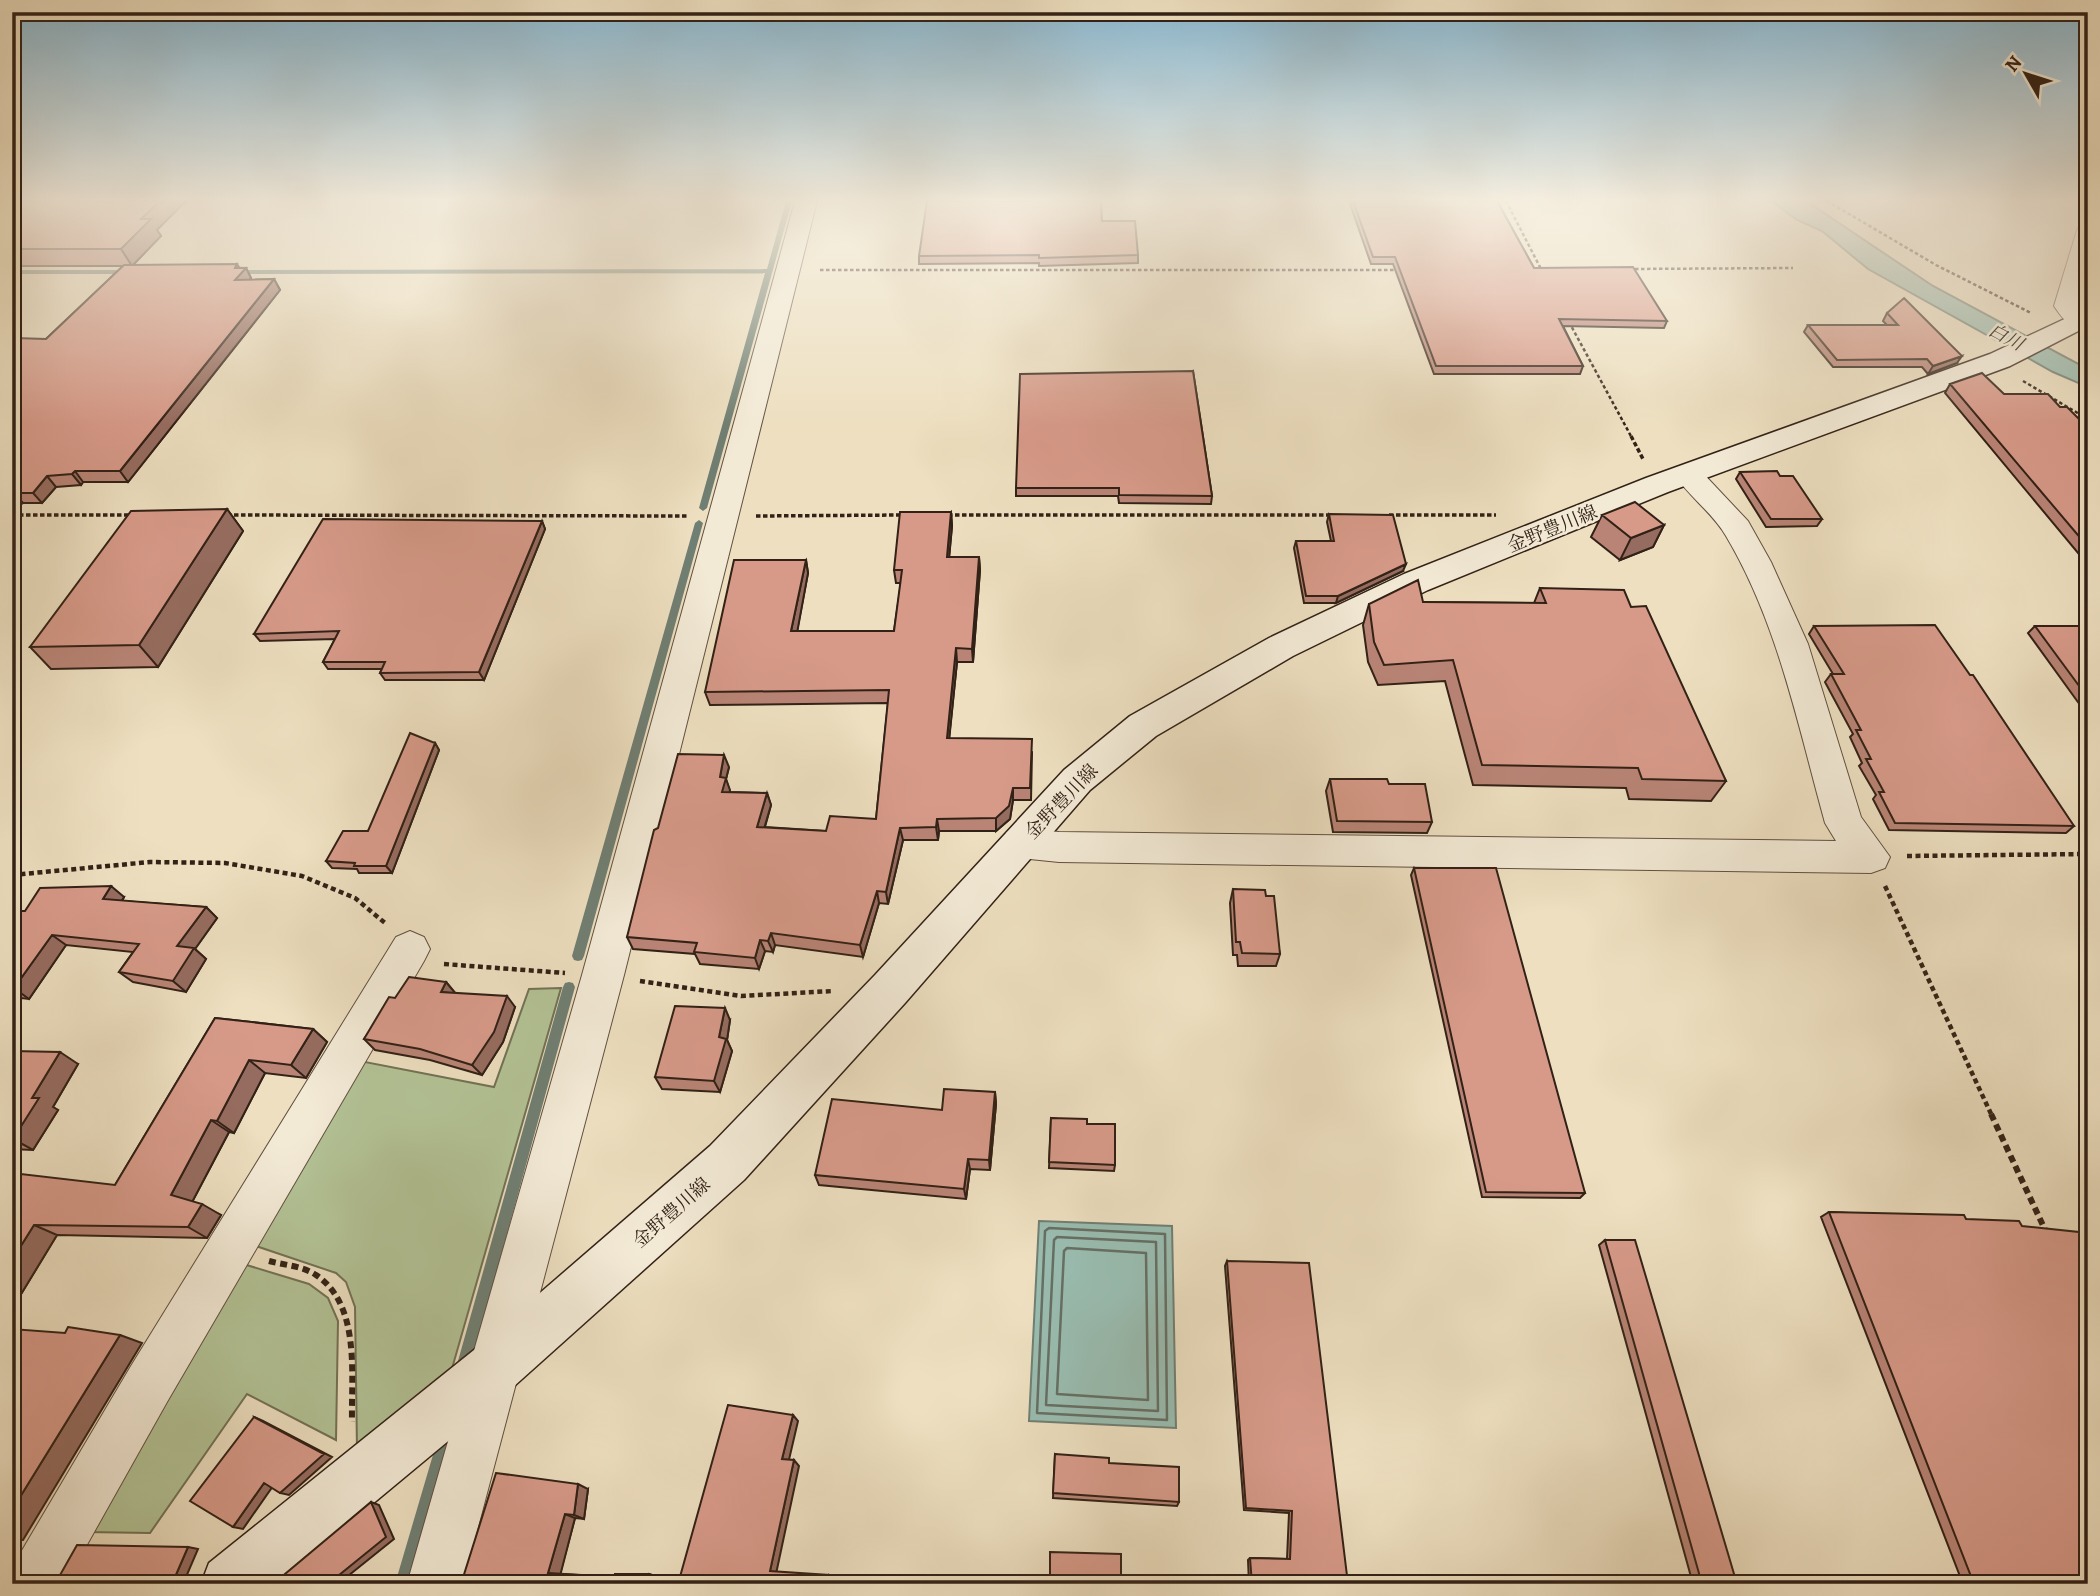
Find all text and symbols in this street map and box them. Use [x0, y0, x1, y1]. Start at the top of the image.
north arrow [1992, 38, 2062, 108]
text: N [1999, 50, 2028, 77]
water label: 白川 [1984, 318, 2029, 357]
street label: 金野豊川線 [1503, 499, 1601, 559]
street label: 金野豊川線 [1019, 758, 1104, 845]
street label: 金野豊川線 [627, 1172, 716, 1254]

